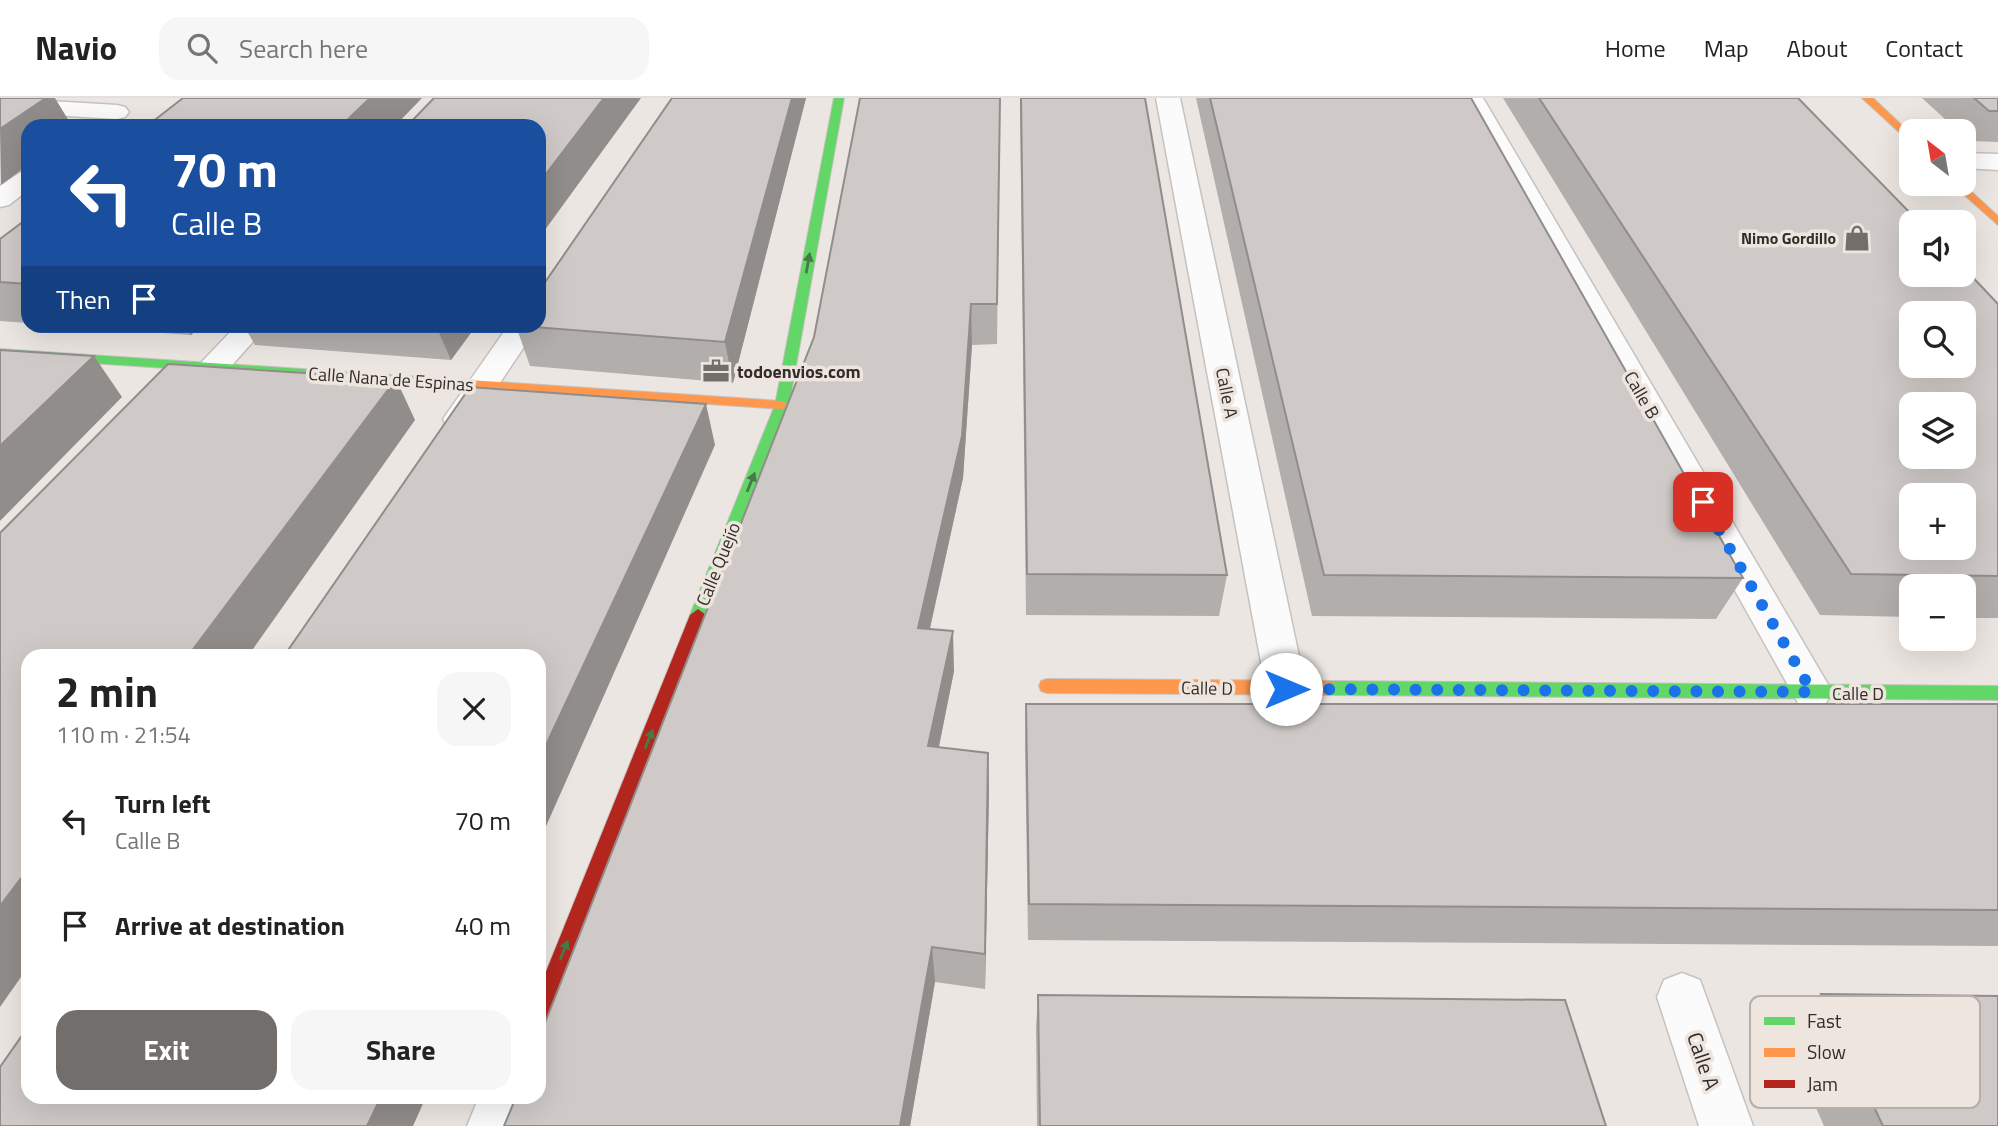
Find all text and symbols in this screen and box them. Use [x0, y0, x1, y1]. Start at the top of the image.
search box [159, 17, 649, 80]
text: Navio [35, 23, 117, 73]
icon: search [183, 29, 221, 67]
text: Search here [239, 29, 368, 68]
text: Home [1605, 30, 1666, 66]
text: Map [1704, 30, 1749, 66]
text: About [1787, 30, 1847, 66]
text: Contact [1885, 30, 1963, 66]
north arrow [1899, 119, 1976, 196]
map controls [1899, 119, 1976, 651]
text: 70 m [171, 131, 278, 206]
icon: left [56, 147, 147, 238]
text: Calle B [171, 199, 262, 247]
button: sound [1899, 210, 1976, 287]
shop icon: Nimo Gordillo [1842, 223, 1872, 253]
place label: Nimo Gordillo [1741, 226, 1836, 250]
one-way arrow [803, 252, 814, 274]
text: Then [56, 280, 111, 319]
icon: arrive [125, 280, 163, 318]
button: search [1899, 301, 1976, 378]
office icon: todoenvios.com [701, 356, 731, 386]
place label: todoenvios.com [737, 358, 861, 385]
street label: Calle Nana de Espinas [308, 360, 474, 398]
street label: Calle A [1209, 365, 1245, 421]
street label: Calle B [1617, 366, 1667, 424]
button: layers [1899, 392, 1976, 469]
one-way arrow [746, 472, 757, 493]
pin [1673, 472, 1733, 532]
icon: arrive [1684, 483, 1722, 521]
button: + [1899, 483, 1976, 560]
street label: Calle Quejío [689, 518, 747, 610]
button: − [1899, 574, 1976, 651]
position arrow [1249, 652, 1323, 726]
text: 2 min [56, 659, 158, 723]
button: close [437, 672, 511, 746]
street label: Calle D [1181, 674, 1233, 702]
street label: Calle D [1832, 680, 1884, 707]
text: 110 m · 21:54 [56, 717, 191, 752]
one-way arrow [643, 729, 654, 750]
text: Turn left [115, 784, 210, 823]
text: 70 m [454, 801, 511, 840]
icon: left [56, 802, 94, 840]
text: Calle B [115, 823, 181, 858]
text: Arrive at destination [115, 906, 345, 945]
text: 40 m [454, 906, 511, 945]
icon: arrive [56, 907, 94, 945]
one-way arrow [559, 940, 570, 961]
legend [1750, 996, 1980, 1108]
text: Fast [1807, 1006, 1842, 1035]
button: Exit [56, 1010, 277, 1090]
button: Share [291, 1010, 511, 1090]
street label: Calle A [1679, 1028, 1729, 1095]
text: Slow [1807, 1037, 1846, 1066]
text: Jam [1807, 1069, 1838, 1098]

